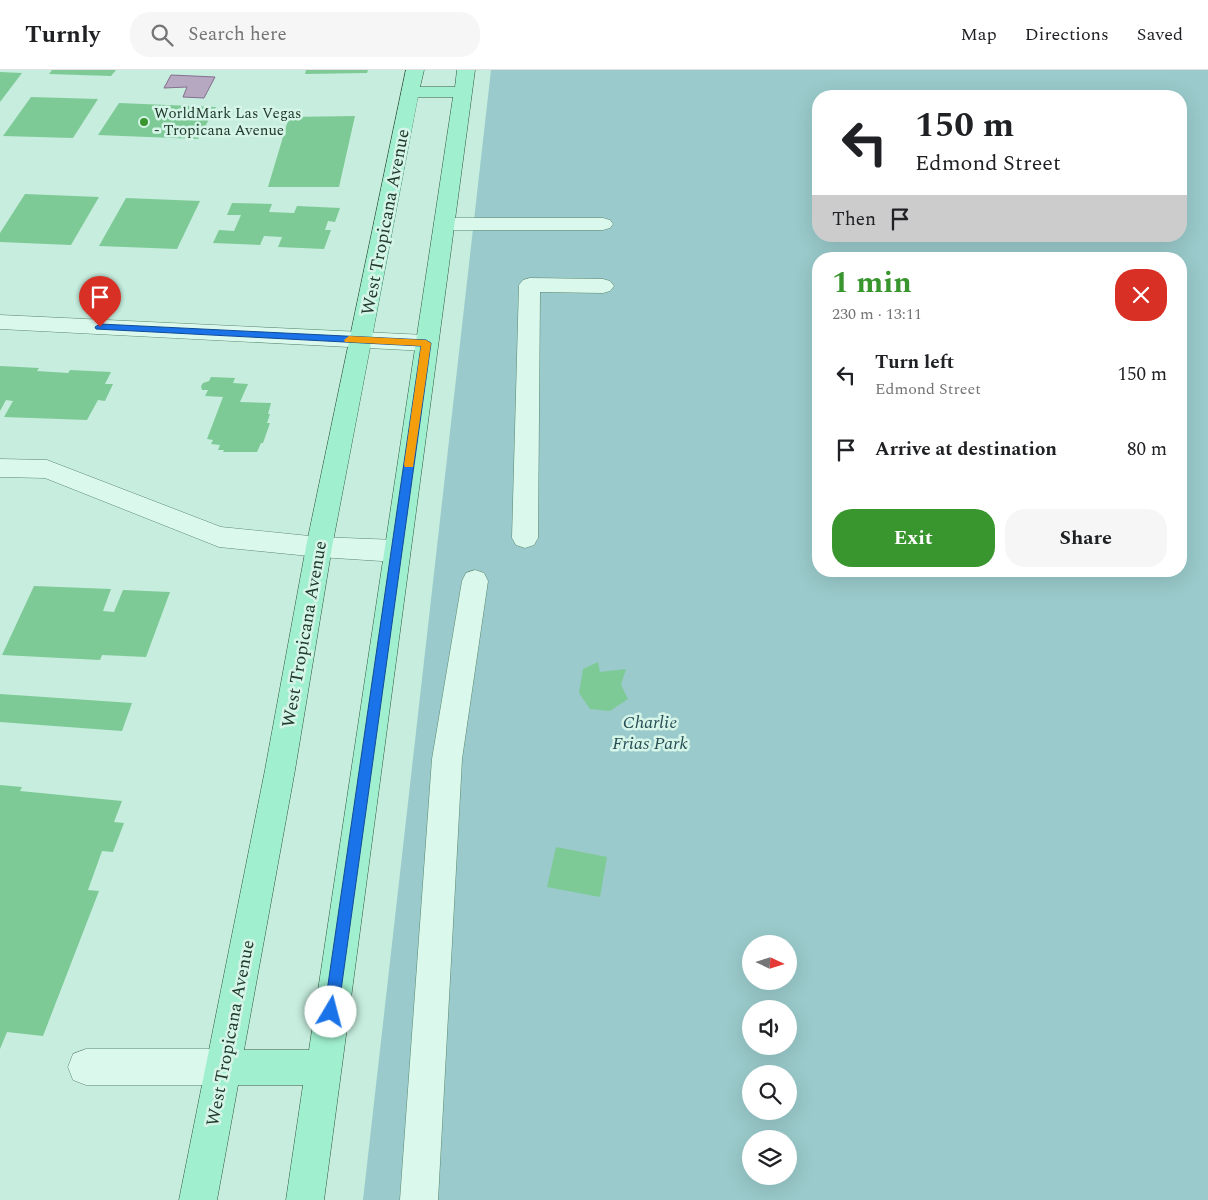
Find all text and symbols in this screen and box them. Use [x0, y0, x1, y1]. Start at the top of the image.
search box [130, 12, 480, 57]
text: Turnly [25, 17, 100, 53]
text: Search here [188, 20, 287, 49]
icon: search [148, 21, 176, 49]
text: Map [961, 21, 997, 48]
text: Directions [1025, 21, 1109, 48]
text: Saved [1137, 21, 1183, 48]
text: 150 m [915, 99, 1014, 152]
place label: WorldMark Las Vegas - Tropicana Avenue [154, 102, 302, 142]
icon: left [832, 110, 897, 175]
marker: WorldMark Las Vegas - Tropicana Avenue [138, 116, 150, 128]
street label: West Tropicana Avenue [354, 127, 417, 318]
text: Edmond Street [915, 147, 1061, 180]
text: Then [832, 205, 876, 234]
icon: arrive [886, 205, 914, 233]
text: 1 min [832, 260, 912, 306]
button: close [1115, 269, 1167, 321]
pin [79, 276, 121, 327]
icon: arrive [86, 283, 114, 311]
text: 230 m · 13:11 [832, 302, 922, 326]
text: Turn left [875, 348, 954, 377]
text: 150 m [1117, 360, 1167, 389]
icon: left [832, 361, 860, 389]
text: Edmond Street [875, 377, 981, 401]
text: Arrive at destination [875, 435, 1057, 464]
text: 80 m [1127, 435, 1167, 464]
icon: arrive [832, 436, 860, 464]
button: Exit [832, 509, 995, 567]
button: Share [1005, 509, 1167, 567]
street label: West Tropicana Avenue [275, 539, 334, 730]
park label: Charlie Frias Park [612, 709, 688, 757]
north arrow [742, 935, 798, 990]
map controls [742, 935, 797, 1185]
street label: West Tropicana Avenue [199, 938, 262, 1129]
position arrow [304, 985, 356, 1037]
button: sound [742, 1000, 797, 1055]
button: search [742, 1065, 797, 1120]
button: layers [742, 1130, 797, 1185]

